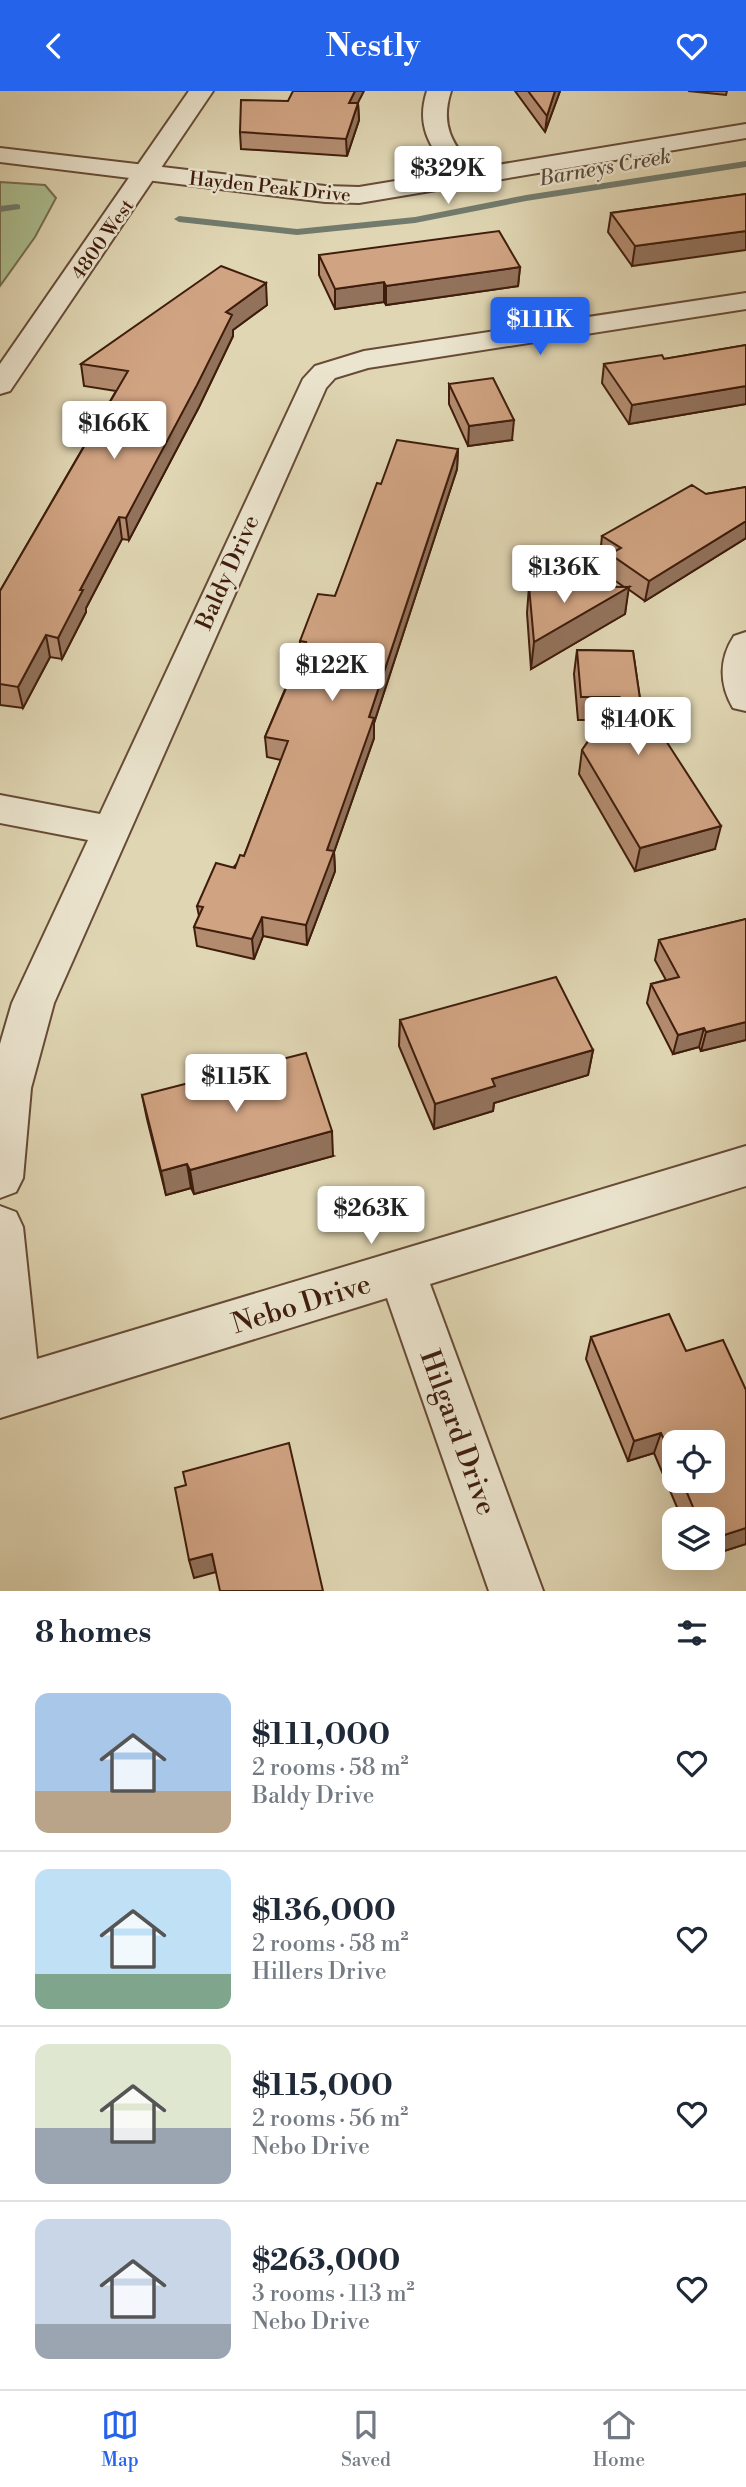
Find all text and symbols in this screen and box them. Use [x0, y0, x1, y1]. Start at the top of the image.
text: Nestly [326, 26, 420, 66]
icon: back [35, 27, 73, 65]
icon: heart [673, 27, 711, 65]
water label: Barneys Creek [536, 144, 673, 193]
pin: $329K [399, 146, 497, 206]
text: $329K [410, 155, 486, 183]
street label: Hayden Peak Drive [188, 167, 352, 207]
street label: 4800 West [66, 194, 139, 284]
pin: $111K [491, 297, 589, 357]
text: $111K [507, 306, 573, 334]
pin: $166K [65, 401, 163, 461]
text: $166K [78, 410, 150, 438]
street label: Baldy Drive [190, 511, 266, 635]
pin: $136K [515, 545, 613, 605]
text: $136K [528, 554, 600, 582]
pin: $122K [283, 643, 381, 703]
text: $122K [296, 652, 368, 680]
pin: $140K [589, 697, 687, 757]
text: $140K [601, 706, 675, 734]
pin: $115K [187, 1055, 285, 1114]
text: $115K [201, 1063, 271, 1091]
pin: $263K [322, 1187, 420, 1246]
text: $263K [333, 1195, 409, 1223]
street label: Nebo Drive [228, 1267, 375, 1342]
street label: Hilgard Drive [411, 1345, 504, 1520]
map controls [662, 1430, 725, 1570]
button: locate [662, 1430, 725, 1493]
button: layers [662, 1507, 725, 1570]
text: 8 homes [35, 1614, 151, 1652]
icon: filters [673, 1614, 711, 1652]
text: $111,000 [252, 1716, 390, 1754]
icon: home [91, 1721, 175, 1805]
icon: heart [673, 1744, 711, 1782]
text: 2 rooms · 58 m² [252, 1754, 409, 1782]
text: Baldy Drive [252, 1782, 374, 1810]
text: $136,000 [252, 1892, 396, 1930]
icon: home [91, 1897, 175, 1981]
icon: heart [673, 1920, 711, 1958]
text: 2 rooms · 58 m² [252, 1930, 409, 1958]
text: Hillers Drive [252, 1958, 387, 1986]
text: $115,000 [252, 2067, 393, 2105]
icon: home [91, 2072, 175, 2156]
icon: heart [673, 2095, 711, 2133]
text: 2 rooms · 56 m² [252, 2105, 408, 2133]
text: Nebo Drive [252, 2133, 370, 2161]
text: $263,000 [252, 2242, 400, 2280]
icon: home [91, 2247, 175, 2331]
icon: heart [673, 2270, 711, 2308]
text: 3 rooms · 113 m² [252, 2280, 415, 2308]
text: Nebo Drive [252, 2308, 370, 2336]
tab: Map [101, 2406, 139, 2472]
tab: Saved [341, 2406, 391, 2472]
tab: Home [593, 2406, 645, 2472]

